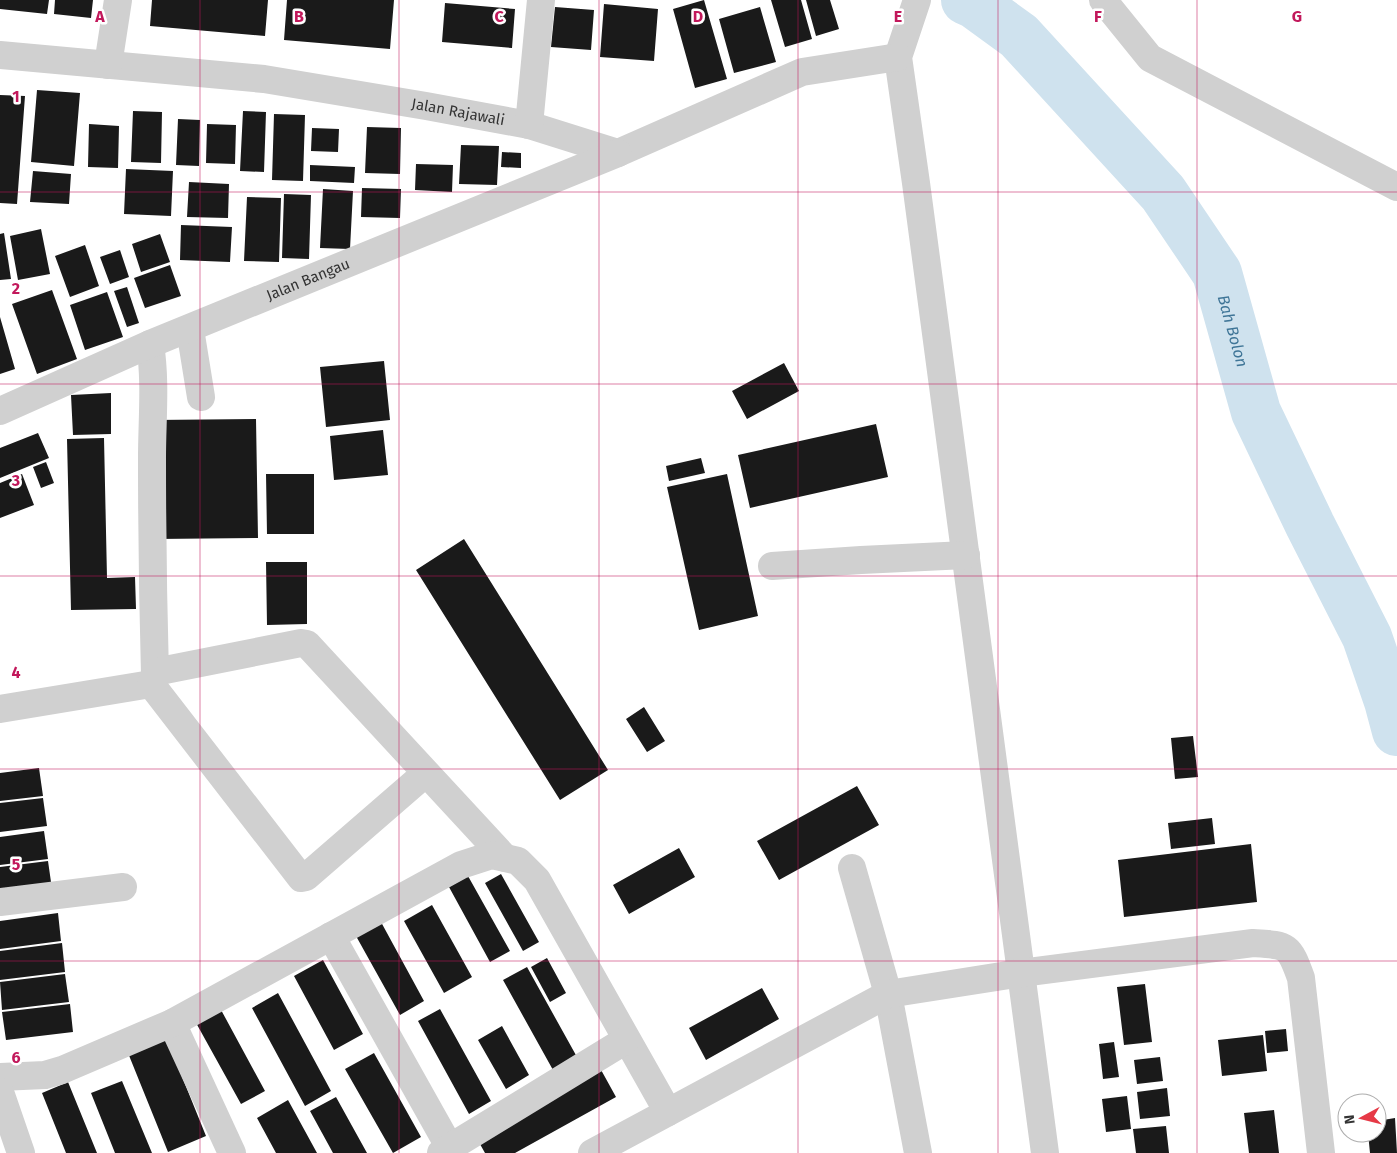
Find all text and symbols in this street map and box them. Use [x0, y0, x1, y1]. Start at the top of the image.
text: A [94, 7, 105, 26]
text: B [294, 7, 304, 26]
text: C [494, 7, 504, 26]
text: D [693, 7, 703, 26]
text: E [894, 7, 902, 26]
text: F [1094, 7, 1102, 26]
text: G [1292, 7, 1302, 26]
text: 1 [12, 87, 20, 106]
street label: Jalan Rajawali [410, 95, 506, 129]
street label: Jalan Bangau [264, 254, 352, 305]
text: 2 [12, 279, 20, 298]
water label: Bah Bolon [1214, 293, 1252, 369]
text: 3 [11, 471, 20, 490]
text: 4 [11, 663, 21, 682]
text: 5 [12, 855, 21, 874]
text: 6 [11, 1048, 21, 1067]
north arrow [1337, 1093, 1387, 1143]
text: N [1341, 1114, 1359, 1125]

